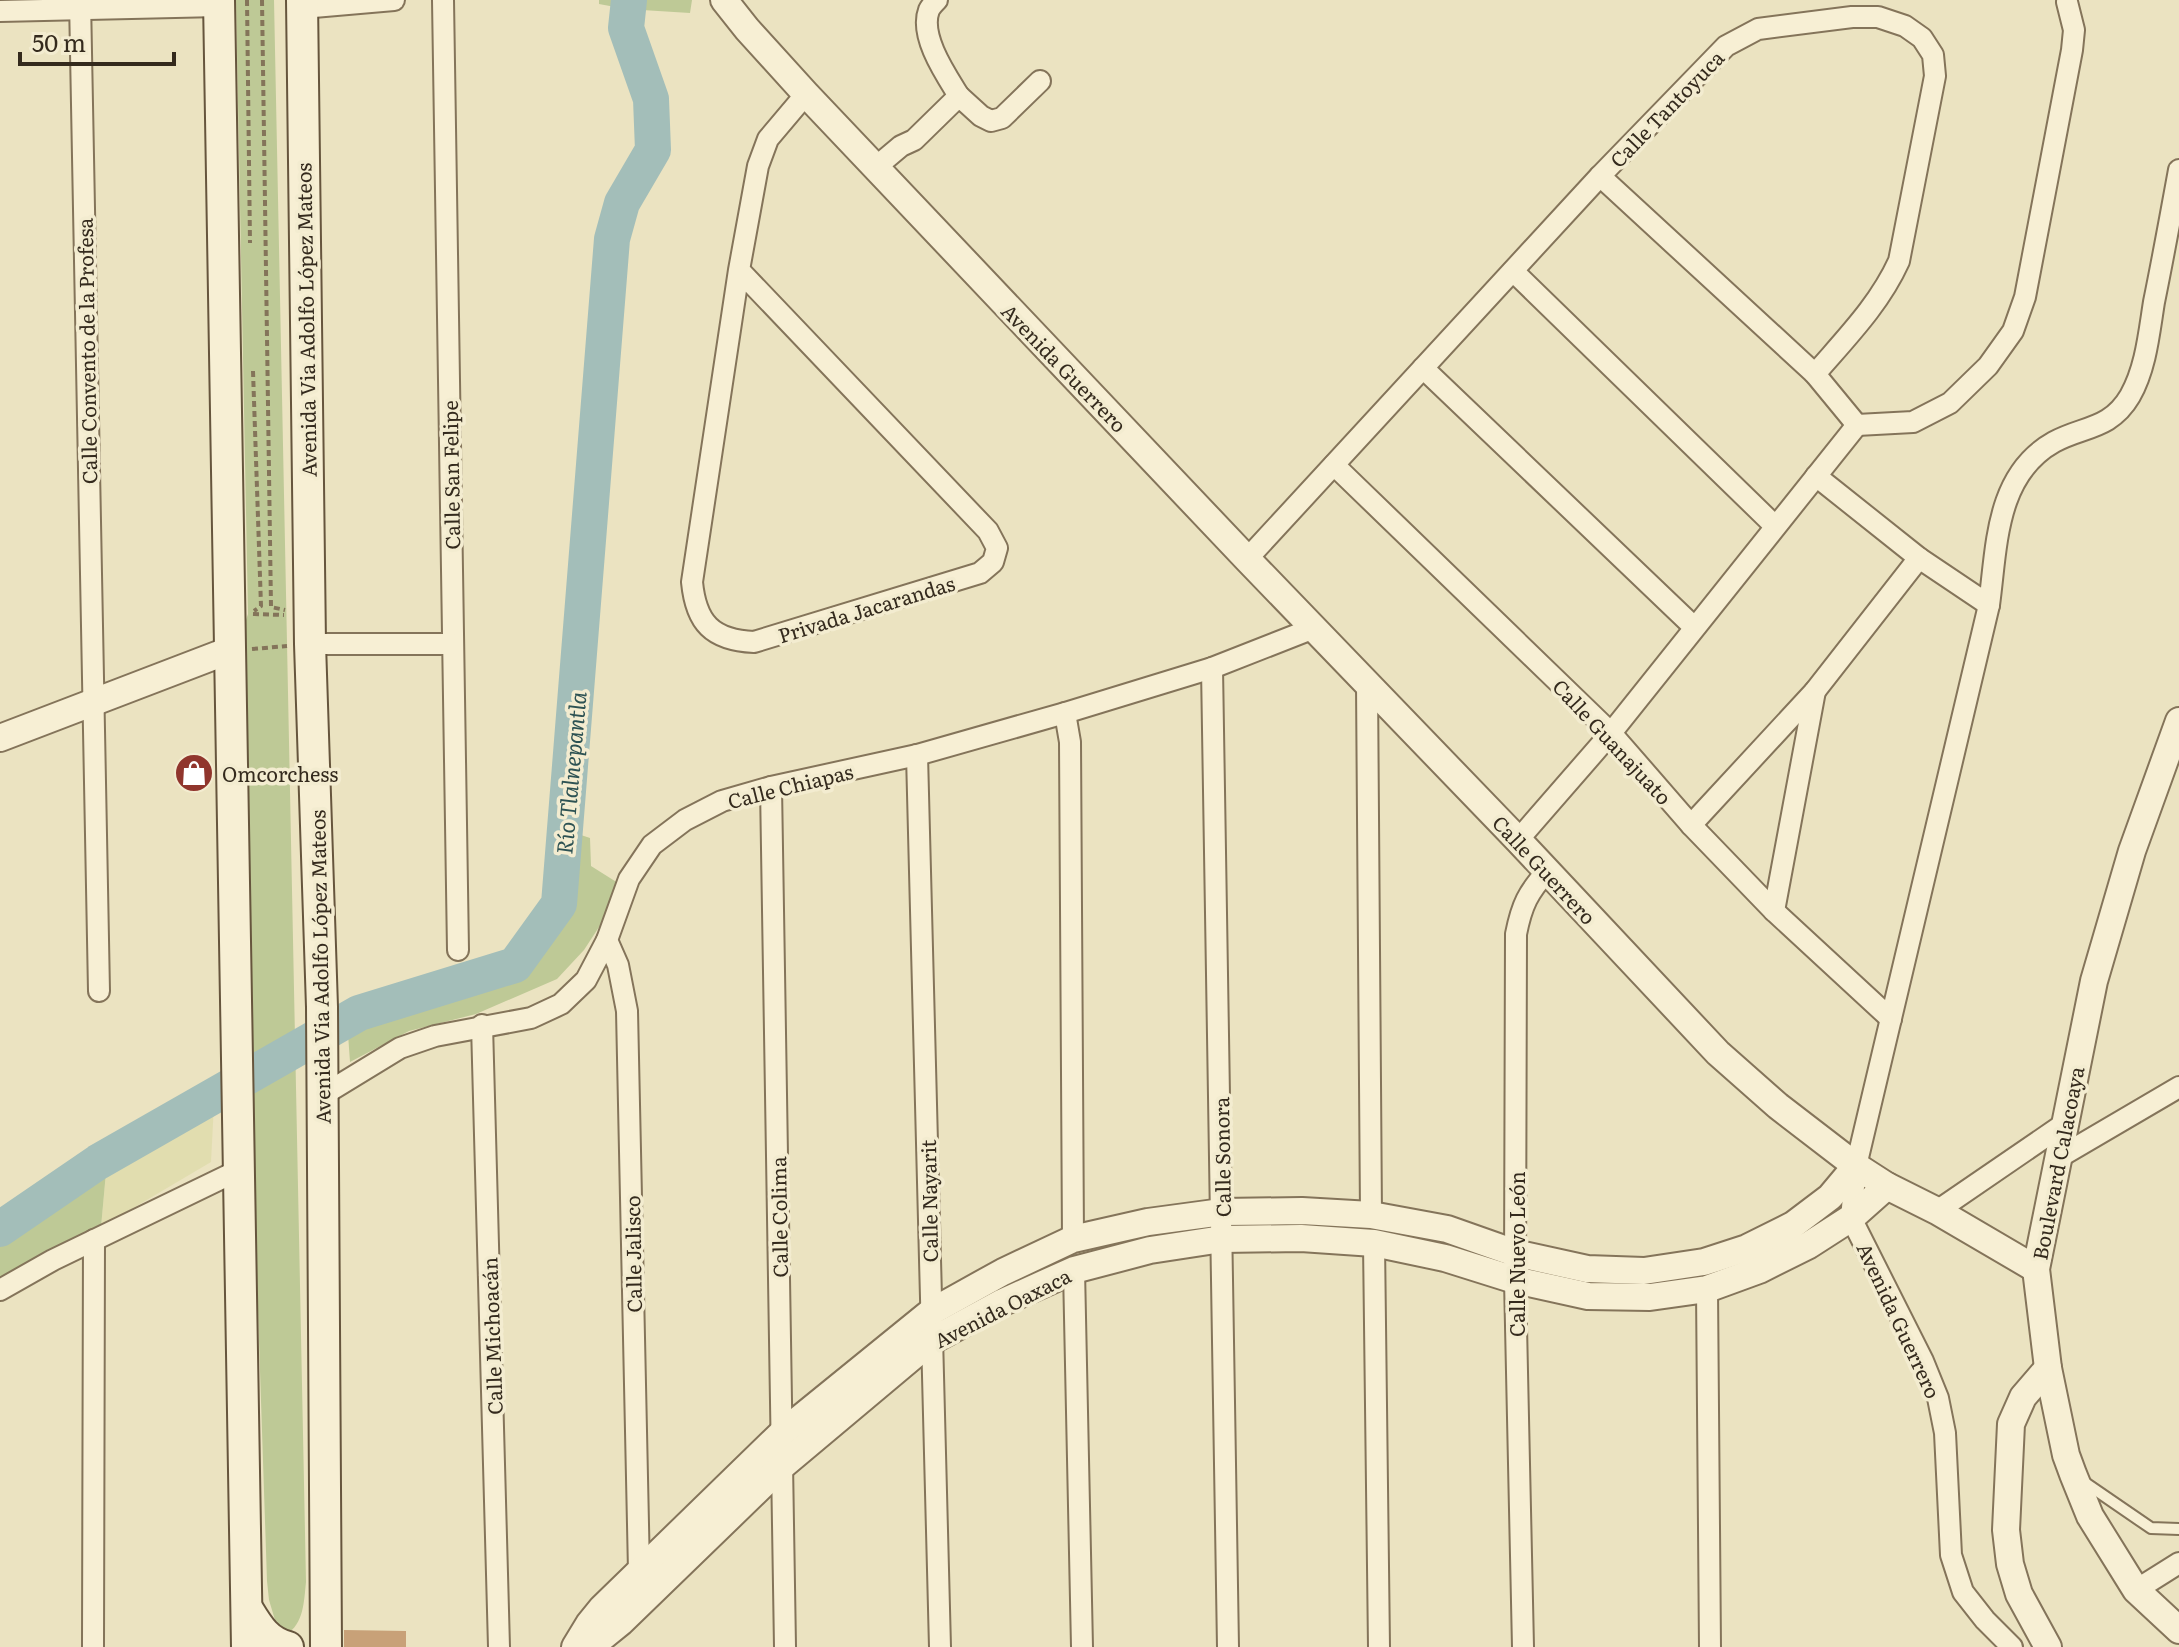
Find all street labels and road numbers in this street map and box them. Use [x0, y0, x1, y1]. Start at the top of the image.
street label: Calle Tantoyuca [1602, 42, 1730, 173]
street label: Avenida Via Adolfo López Mateos [287, 162, 323, 478]
street label: Calle Convento de la Profesa [69, 217, 103, 484]
street label: Avenida Guerrero [995, 296, 1135, 438]
street label: Calle San Felipe [434, 400, 466, 550]
street label: Privada Jacarandas [774, 567, 958, 649]
street label: Calle Guanajuato [1547, 671, 1679, 811]
street label: Calle Chiapas [724, 755, 856, 815]
street label: Calle Guerrero [1486, 808, 1604, 930]
street label: Avenida Via Adolfo López Mateos [301, 809, 337, 1125]
street label: Boulevard Calacoaya [2023, 1063, 2091, 1263]
street label: Calle Sonora [1205, 1096, 1237, 1218]
street label: Calle Nayarit [912, 1139, 944, 1263]
street label: Calle Colima [762, 1156, 794, 1278]
street label: Calle Nuevo León [1501, 1171, 1531, 1337]
street label: Calle Jalisco [616, 1195, 648, 1313]
street label: Avenida Guerrero [1851, 1237, 1949, 1403]
street label: Calle Michoacán [473, 1257, 509, 1415]
street label: Avenida Oaxaca [928, 1259, 1076, 1354]

